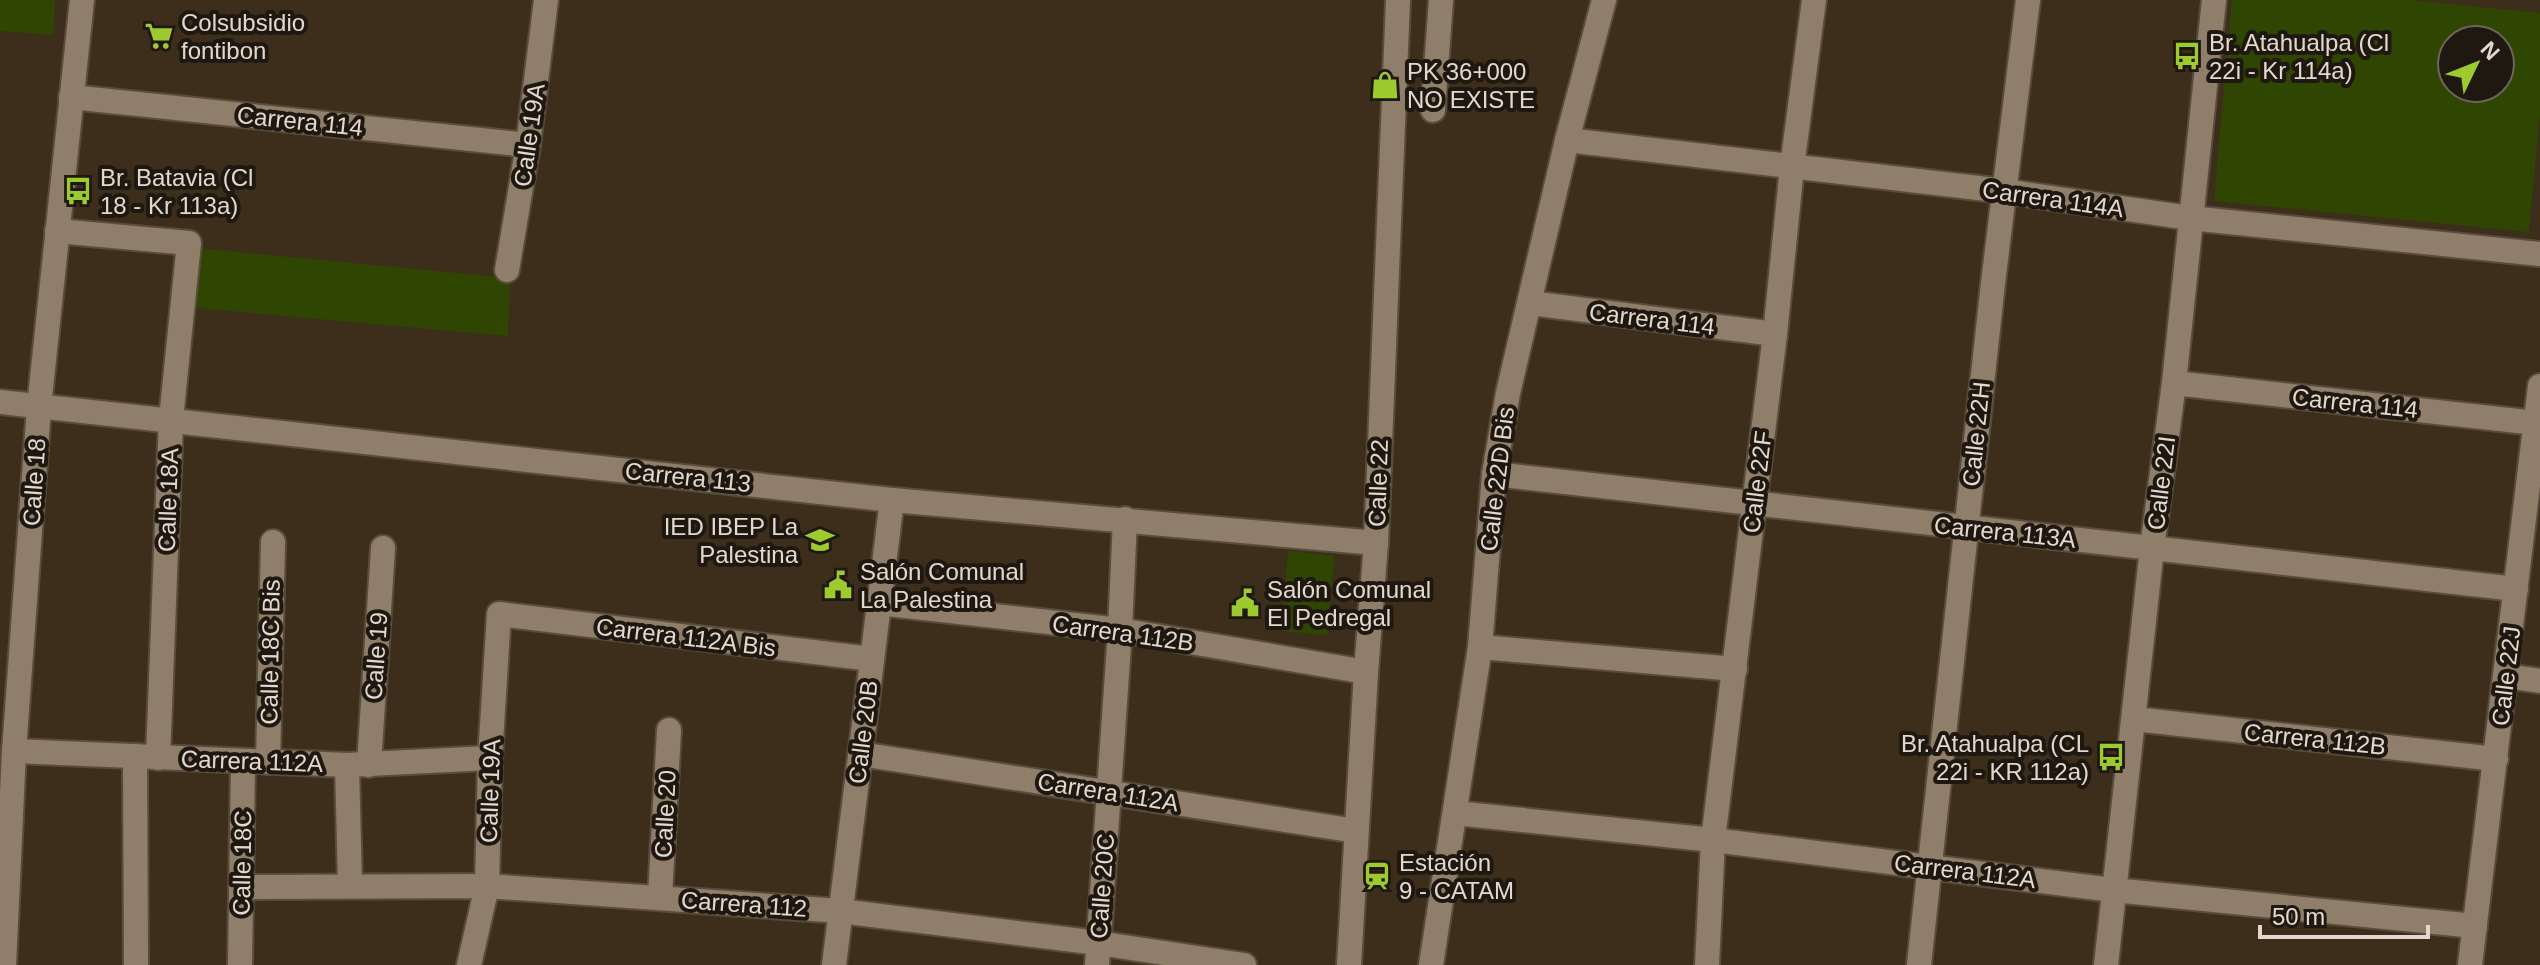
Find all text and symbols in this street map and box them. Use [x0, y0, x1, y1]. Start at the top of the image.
place label: Colsubsidio fontibon [181, 9, 305, 64]
supermarket icon: Colsubsidio fontibon [144, 21, 174, 51]
north arrow [2436, 24, 2516, 104]
place label: Br. Atahualpa (Cl 22i - Kr 114a) [2209, 29, 2389, 84]
text: N [2476, 36, 2505, 65]
bus stop icon: Br. Atahualpa (Cl 22i - Kr 114a) [2172, 41, 2202, 71]
place label: PK 36+000 NO EXISTE [1407, 58, 1535, 113]
shop icon: PK 36+000 NO EXISTE [1370, 70, 1400, 100]
street label: Calle 19A [508, 82, 550, 188]
street label: Carrera 114 [236, 101, 364, 141]
place label: Br. Batavia (Cl 18 - Kr 113a) [100, 164, 253, 219]
bus stop icon: Br. Batavia (Cl 18 - Kr 113a) [63, 176, 93, 206]
street label: Carrera 114A [1981, 176, 2125, 222]
street label: Carrera 114 [1588, 298, 1716, 340]
street label: Calle 22H [1957, 380, 1995, 488]
street label: Carrera 114 [2291, 383, 2419, 423]
street label: Calle 22D Bis [1475, 405, 1519, 553]
street label: Calle 22F [1737, 429, 1777, 535]
street label: Calle 22I [2142, 434, 2180, 532]
street label: Calle 18 [17, 437, 51, 527]
street label: Calle 22 [1363, 439, 1393, 527]
street label: Calle 18A [153, 448, 183, 552]
street label: Carrera 113 [624, 457, 752, 497]
street label: Carrera 113A [1933, 511, 2077, 553]
place label: IED IBEP La Palestina [664, 513, 799, 568]
school or university icon: IED IBEP La Palestina [805, 525, 835, 555]
place label: Salón Comunal La Palestina [860, 558, 1024, 613]
public building icon: Salón Comunal La Palestina [823, 570, 853, 600]
place label: Salón Comunal El Pedregal [1267, 576, 1431, 631]
street label: Calle 18C Bis [255, 579, 285, 725]
public building icon: Salón Comunal El Pedregal [1230, 588, 1260, 618]
street label: Carrera 112B [1051, 610, 1195, 656]
street label: Calle 19 [359, 611, 393, 701]
street label: Carrera 112A Bis [595, 613, 777, 661]
street label: Calle 22J [2487, 625, 2525, 727]
street label: Calle 20B [843, 679, 883, 785]
street label: Carrera 112B [2243, 718, 2387, 760]
place label: Br. Atahualpa (CL 22i - KR 112a) [1901, 730, 2089, 785]
street label: Calle 19A [475, 739, 505, 843]
bus stop icon: Br. Atahualpa (CL 22i - KR 112a) [2096, 742, 2126, 772]
street label: Carrera 112A [180, 745, 324, 777]
street label: Carrera 112A [1036, 768, 1180, 816]
street label: Calle 20 [649, 769, 681, 859]
street label: Calle 18C [228, 810, 256, 916]
street label: Calle 20C [1085, 832, 1119, 940]
place label: Estación 9 - CATAM [1399, 849, 1514, 904]
street label: Carrera 112A [1893, 849, 2037, 893]
station icon: Estación 9 - CATAM [1362, 861, 1392, 891]
street label: Carrera 112 [680, 886, 808, 922]
scale bar [2260, 889, 2428, 939]
text: 50 m [2272, 903, 2325, 930]

